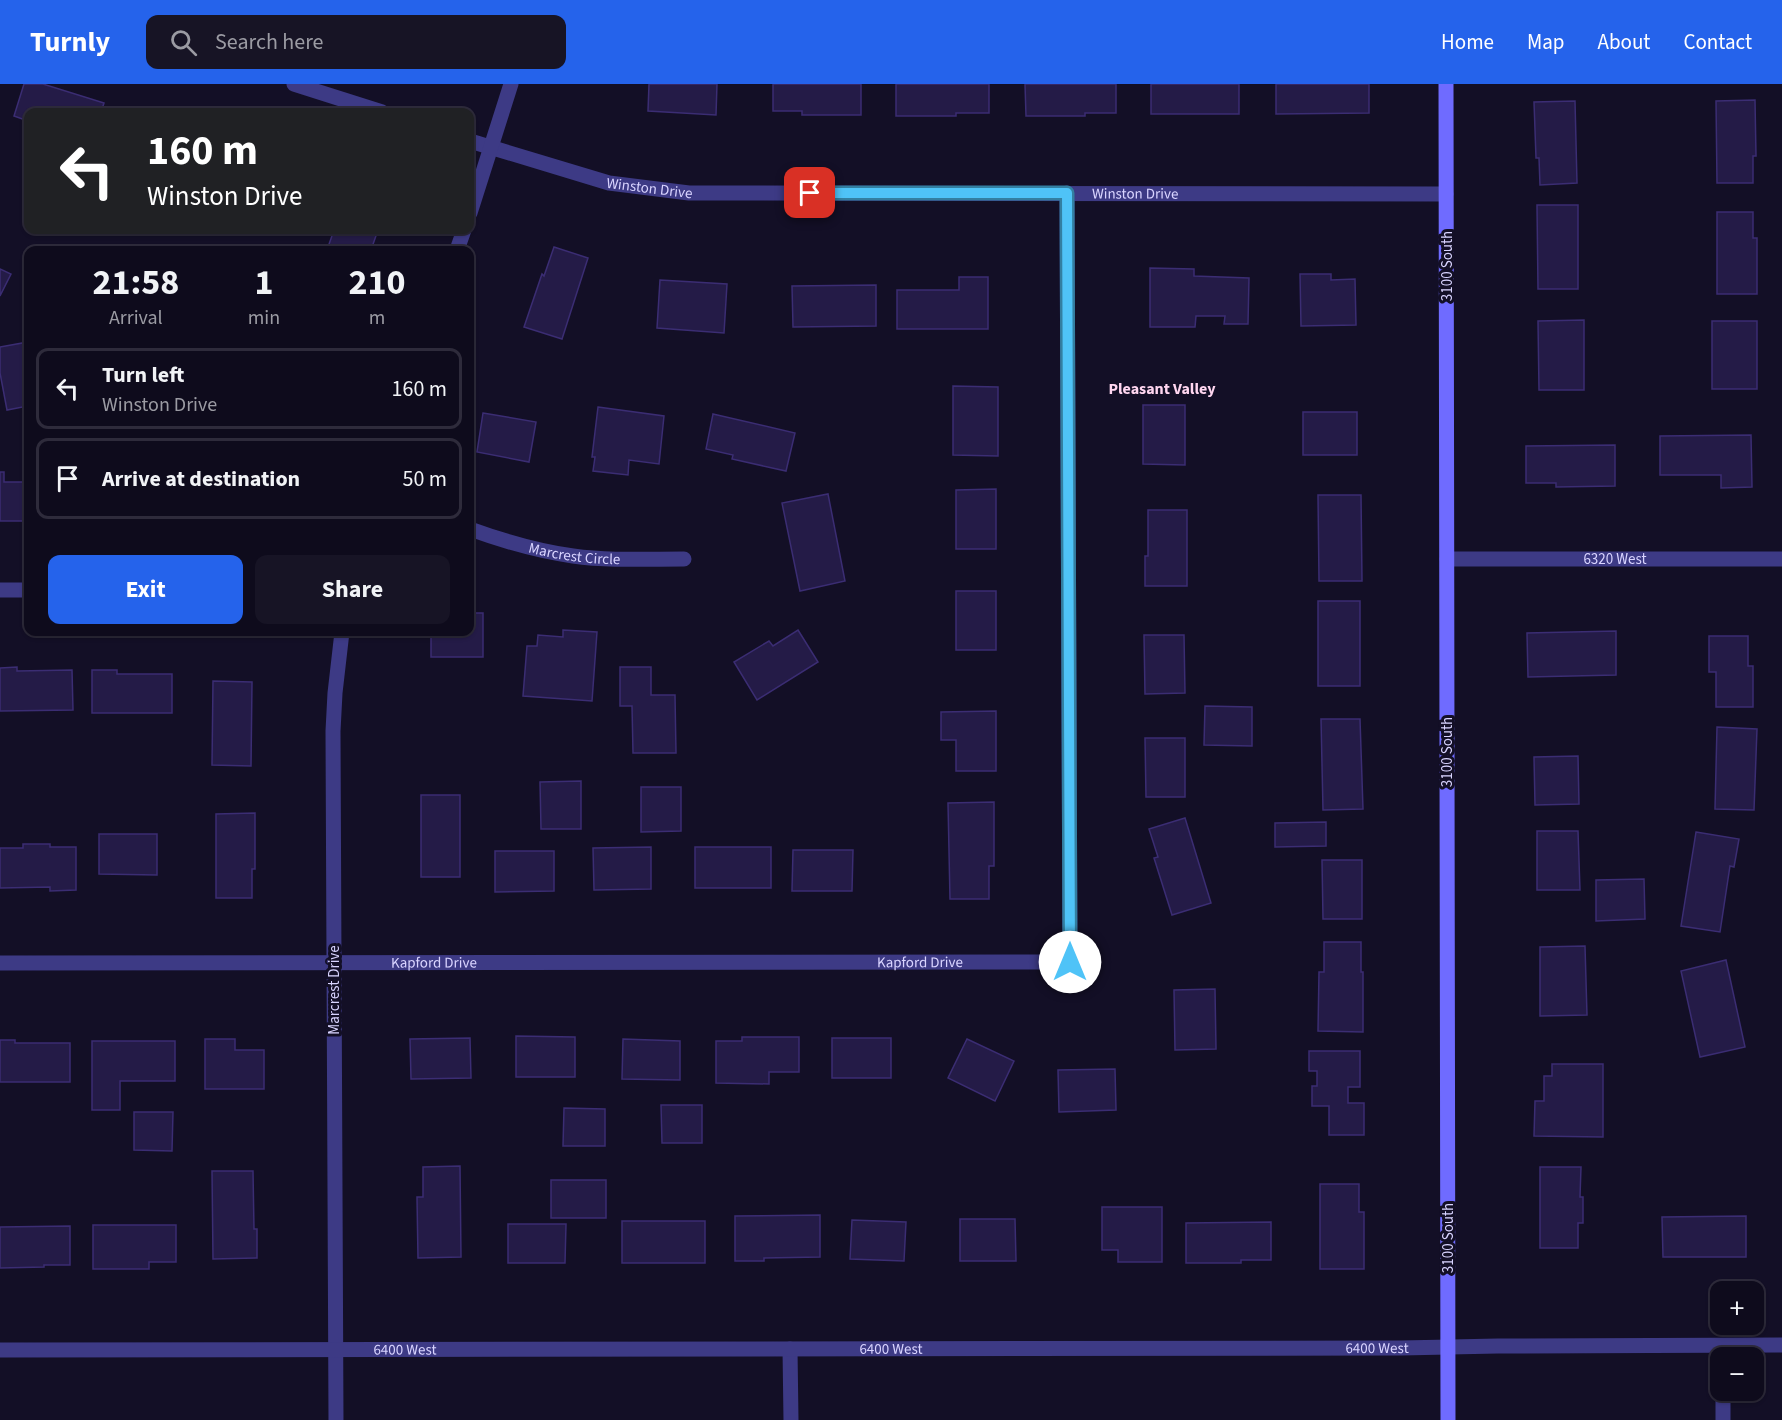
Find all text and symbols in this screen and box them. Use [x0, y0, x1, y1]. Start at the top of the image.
search box [146, 15, 566, 69]
text: Turnly [30, 22, 110, 62]
icon: search [167, 26, 200, 59]
text: Search here [215, 26, 324, 58]
text: Home [1441, 27, 1494, 57]
text: Map [1527, 27, 1565, 57]
text: About [1598, 27, 1650, 57]
text: Contact [1683, 27, 1752, 57]
text: 160 m [147, 121, 258, 181]
icon: left [48, 132, 126, 210]
pin [784, 167, 835, 218]
street label: Winston Drive [605, 172, 694, 204]
icon: arrive [793, 176, 826, 209]
text: Winston Drive [147, 177, 302, 216]
street label: Winston Drive [1092, 183, 1178, 204]
street label: 3100 South [1437, 231, 1458, 301]
text: 21:58 [92, 257, 179, 308]
text: 1 [254, 257, 273, 308]
text: 210 [349, 257, 406, 308]
text: Arrival [109, 304, 163, 332]
text: min [248, 304, 280, 332]
text: m [369, 304, 385, 332]
text: Turn left [102, 359, 184, 391]
icon: left [51, 372, 84, 405]
text: 160 m [392, 373, 447, 405]
district label: Pleasant Valley [1108, 378, 1216, 400]
text: Winston Drive [102, 391, 217, 419]
icon: arrive [51, 462, 84, 495]
text: Arrive at destination [102, 463, 300, 495]
text: 50 m [402, 463, 447, 495]
street label: Marcrest Circle [526, 537, 621, 570]
street label: 6320 West [1583, 549, 1647, 570]
button: Exit [48, 555, 243, 624]
button: Share [255, 555, 450, 624]
street label: 3100 South [1437, 717, 1458, 787]
position arrow [1038, 930, 1102, 994]
street label: Marcrest Drive [324, 945, 345, 1035]
street label: Kapford Drive [391, 952, 477, 973]
street label: Kapford Drive [877, 952, 963, 973]
street label: 3100 South [1438, 1203, 1459, 1273]
map controls [1710, 1281, 1764, 1401]
button: + [1710, 1281, 1764, 1335]
street label: 6400 West [1345, 1337, 1409, 1359]
street label: 6400 West [859, 1338, 923, 1359]
street label: 6400 West [373, 1339, 437, 1360]
button: − [1710, 1347, 1764, 1401]

